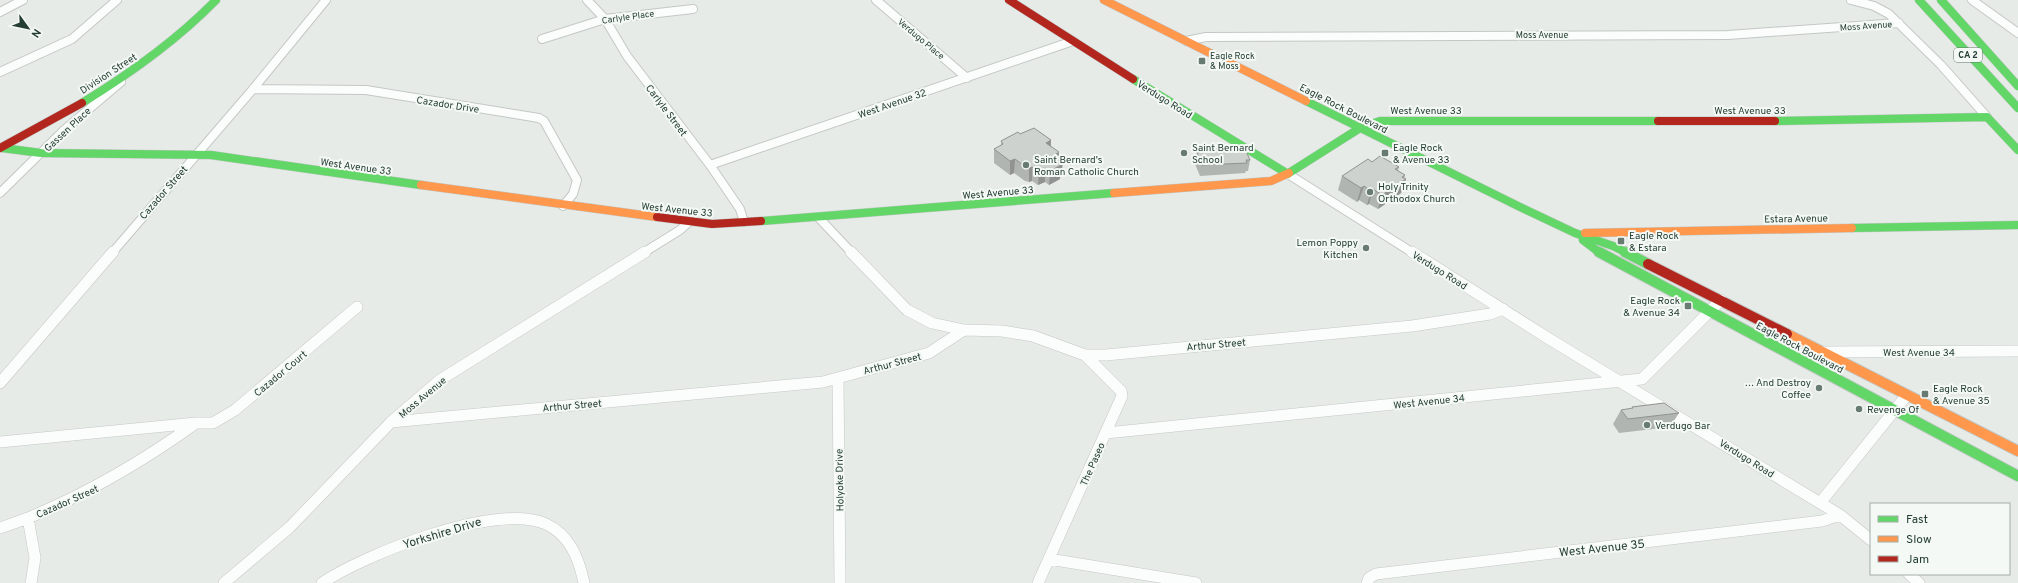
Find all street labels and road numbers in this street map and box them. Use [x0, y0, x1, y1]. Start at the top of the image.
street label: Carlyle Place [601, 8, 655, 27]
street label: Verdugo Place [895, 17, 946, 62]
street label: Moss Avenue [1839, 19, 1893, 34]
street label: Moss Avenue [1516, 30, 1568, 41]
road number: CA 2 [1954, 48, 1982, 62]
street label: Division Street [78, 51, 140, 97]
street label: Verdugo Road [1134, 78, 1194, 122]
street label: Eagle Rock Boulevard [1297, 81, 1390, 137]
street label: Carlyle Street [642, 82, 690, 140]
street label: West Avenue 32 [857, 87, 928, 122]
street label: Cazador Drive [415, 94, 480, 117]
street label: Gassen Place [42, 105, 94, 155]
street label: West Avenue 33 [1390, 105, 1462, 118]
street label: West Avenue 33 [1714, 105, 1786, 118]
street label: West Avenue 33 [319, 156, 392, 179]
street label: Cazador Street [137, 163, 191, 223]
street label: West Avenue 33 [962, 184, 1034, 203]
street label: West Avenue 33 [641, 200, 713, 221]
street label: Estara Avenue [1764, 212, 1828, 227]
street label: Verdugo Road [1409, 249, 1469, 293]
street label: Eagle Rock Boulevard [1753, 320, 1845, 377]
street label: Arthur Street [1186, 336, 1247, 355]
street label: West Avenue 34 [1883, 347, 1955, 360]
street label: Cazador Court [252, 348, 310, 400]
street label: Arthur Street [862, 350, 923, 378]
street label: Moss Avenue [396, 374, 449, 422]
street label: West Avenue 34 [1393, 392, 1466, 413]
street label: Arthur Street [542, 397, 603, 416]
street label: Verdugo Road [1716, 437, 1776, 481]
street label: The Paseo [1078, 440, 1109, 488]
street label: Holyoke Drive [833, 449, 848, 511]
street label: Cazador Street [34, 483, 101, 522]
street label: Yorkshire Drive [401, 514, 484, 554]
street label: West Avenue 35 [1558, 537, 1646, 561]

